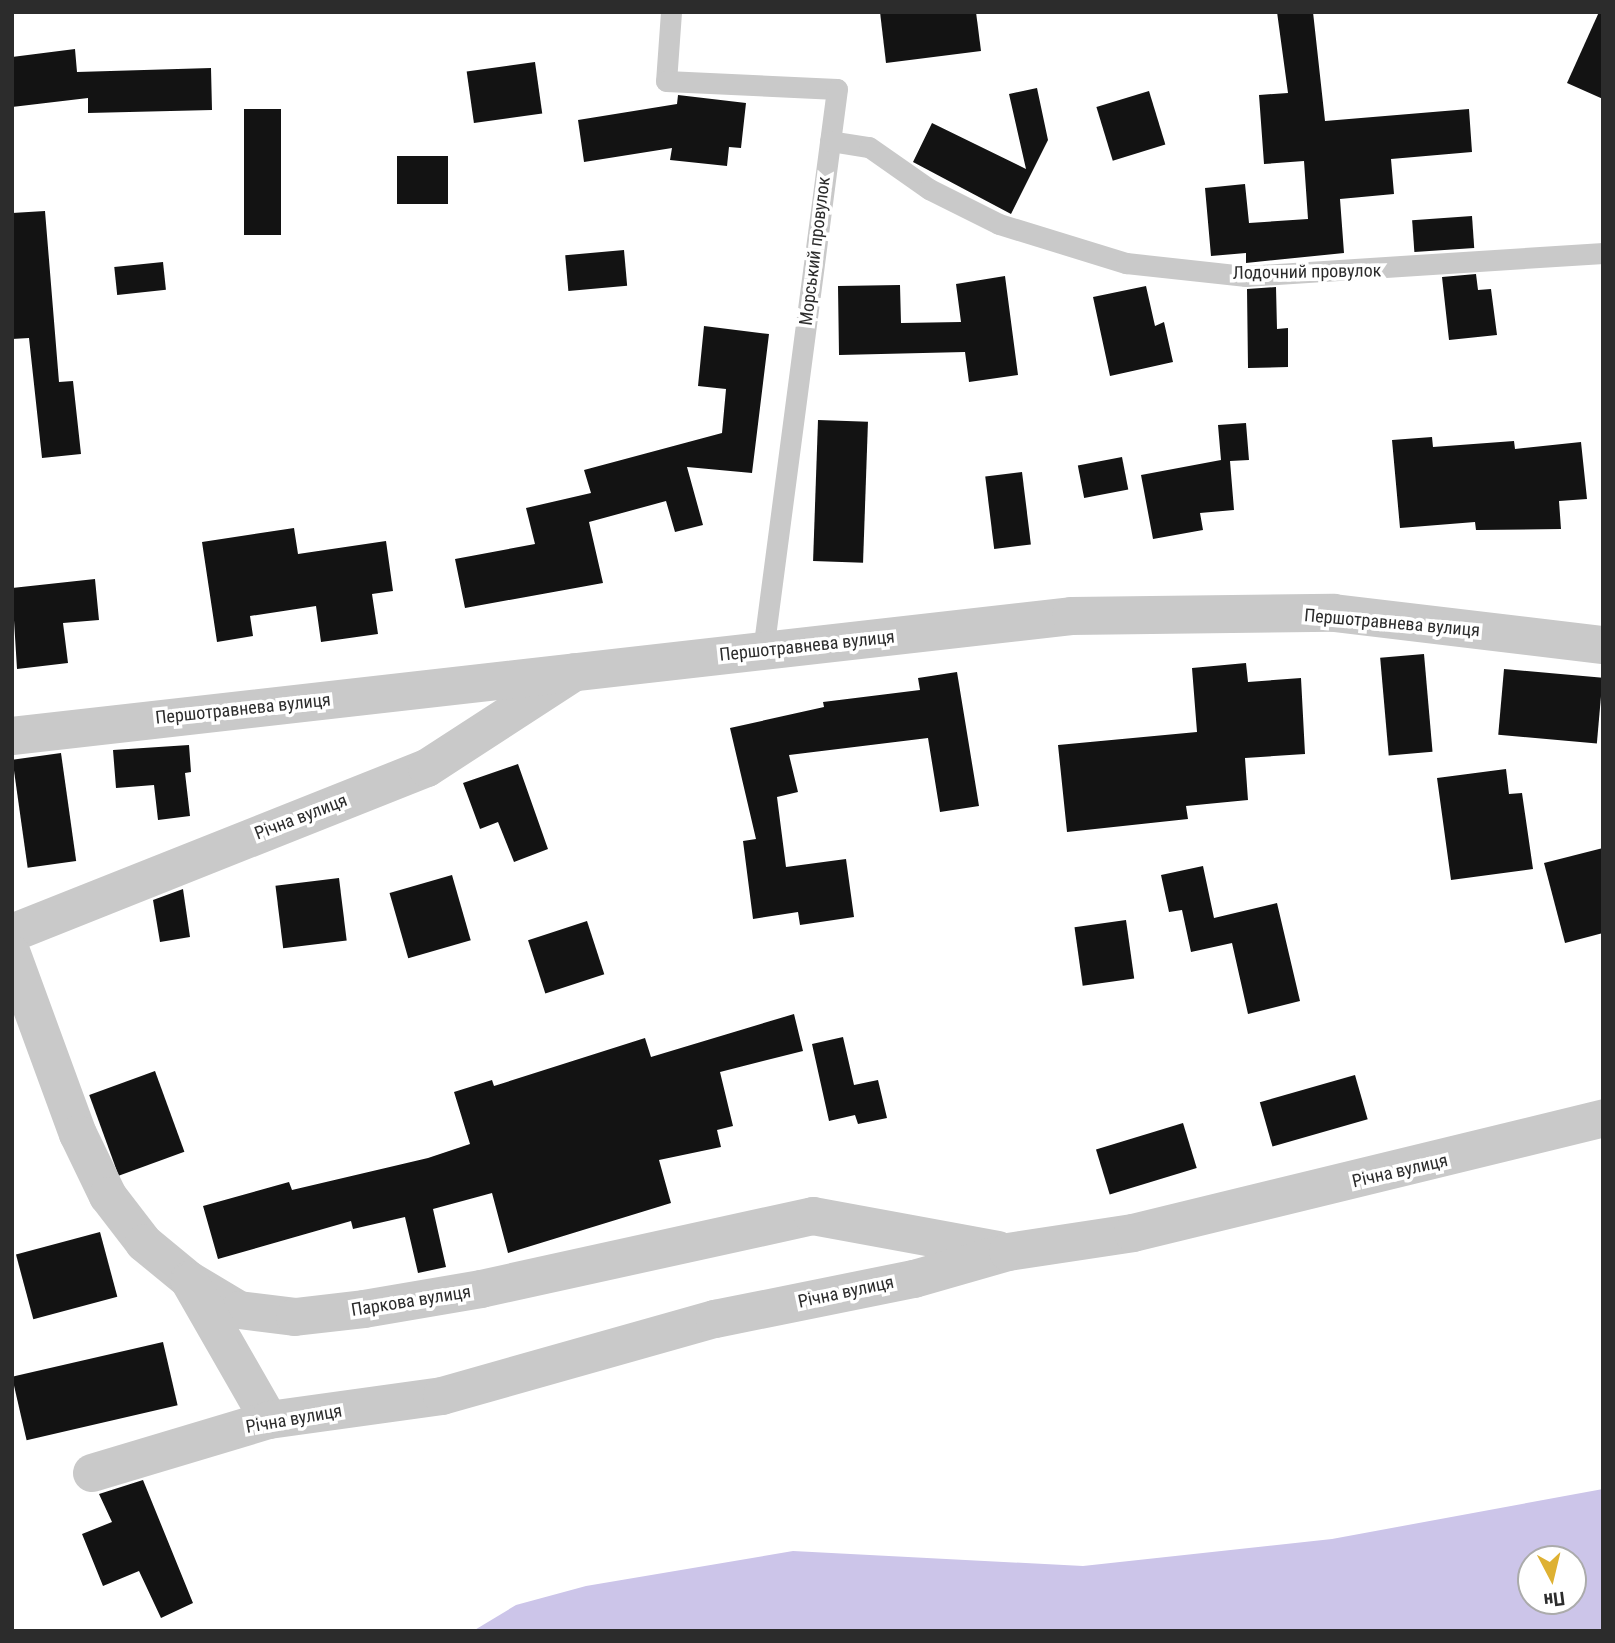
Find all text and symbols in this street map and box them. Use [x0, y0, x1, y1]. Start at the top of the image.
street label: Морський провулок [795, 175, 835, 327]
street label: Лодочний провулок [1233, 260, 1381, 284]
street label: Першотравнева вулиця [1303, 605, 1481, 641]
street label: Першотравнева вулиця [718, 626, 896, 666]
street label: Першотравнева вулиця [154, 689, 332, 729]
street label: Річна вулиця [252, 789, 350, 845]
street label: Річна вулиця [1350, 1150, 1450, 1192]
street label: Річна вулиця [796, 1271, 896, 1313]
street label: Паркова вулиця [350, 1281, 472, 1321]
street label: Річна вулиця [244, 1400, 344, 1438]
north arrow [1517, 1545, 1587, 1615]
text: Пн [1542, 1587, 1566, 1612]

